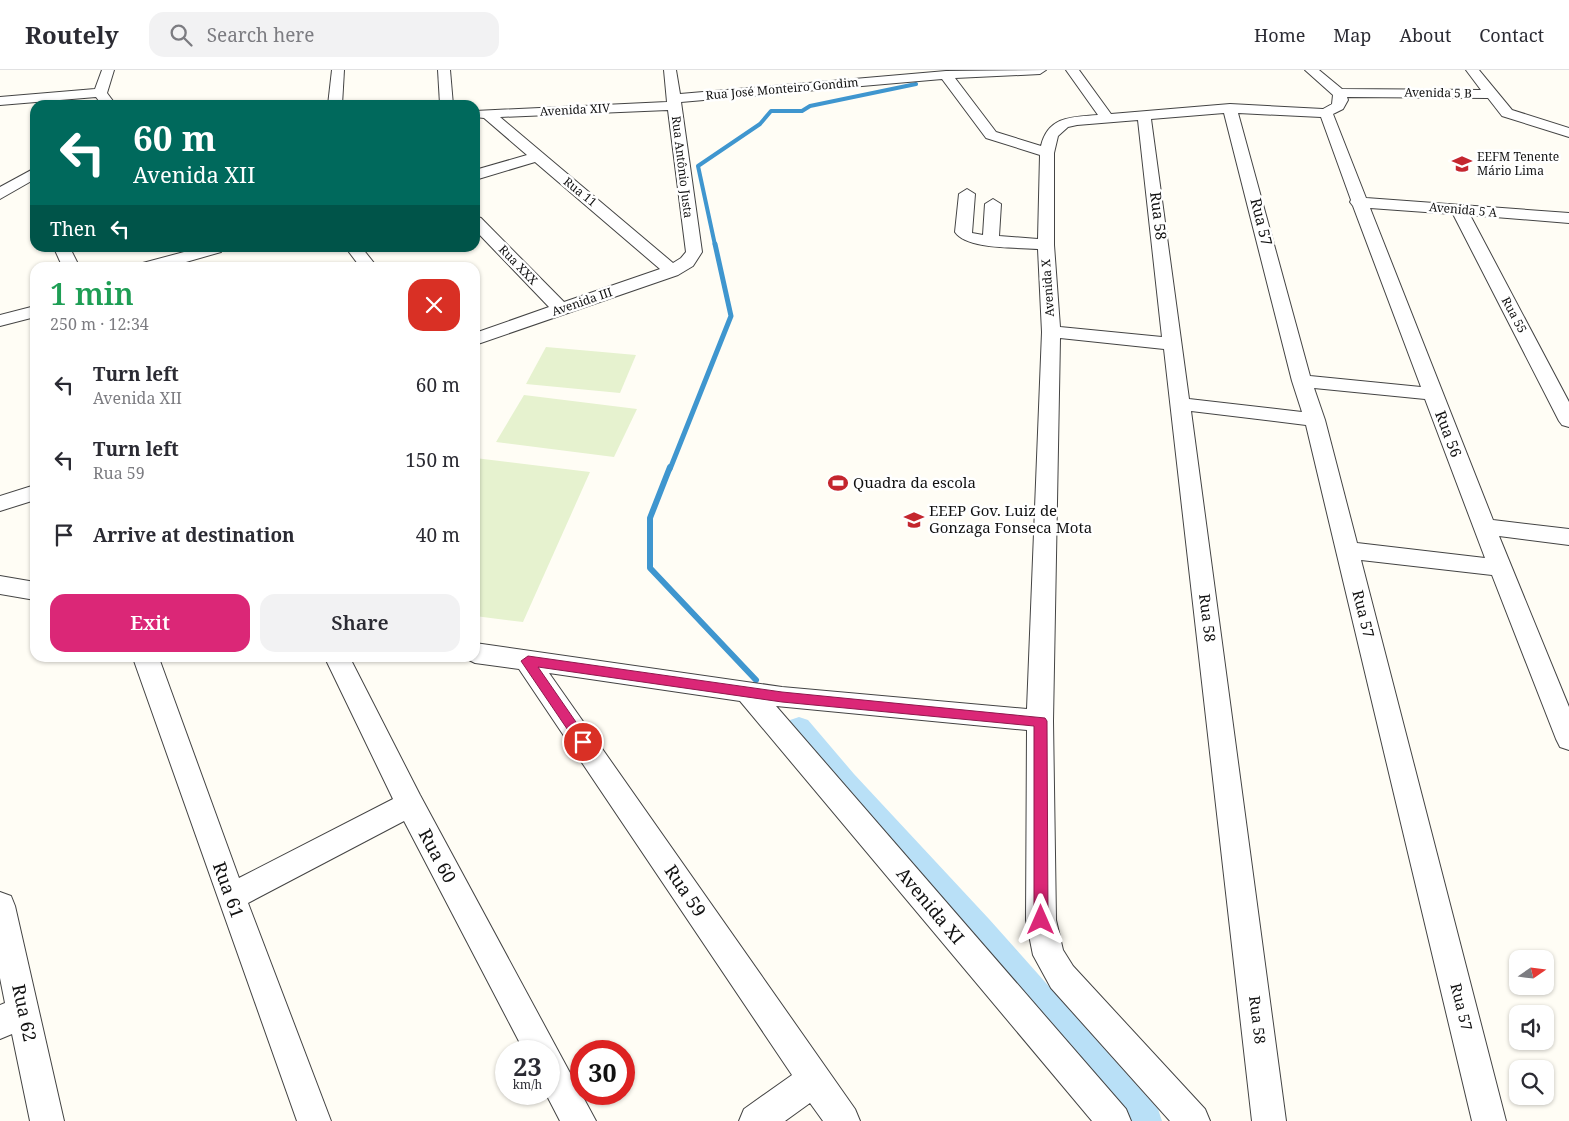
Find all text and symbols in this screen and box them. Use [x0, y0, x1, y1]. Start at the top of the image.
search box [149, 12, 499, 57]
text: Routely [25, 18, 119, 51]
icon: search [167, 21, 195, 49]
text: Search here [207, 22, 314, 48]
text: Home [1254, 23, 1305, 47]
text: Map [1333, 23, 1371, 47]
text: About [1399, 23, 1451, 47]
text: Contact [1479, 23, 1544, 47]
street label: Rua José Monteiro Gondim [705, 73, 859, 104]
street label: Avenida 5 B [1404, 83, 1472, 102]
street label: Avenida XIV [539, 99, 611, 120]
text: 60 m [133, 114, 216, 161]
street label: Rua Antônio Justa [668, 115, 697, 219]
icon: left [50, 120, 115, 185]
place label: EEFM Tenente Mário Lima [1477, 148, 1559, 179]
school or university icon: EEFM Tenente Mário Lima [1451, 153, 1473, 175]
text: Avenida XII [133, 159, 255, 189]
street label: Rua 11 [560, 173, 601, 210]
street label: Rua 58 [1146, 191, 1172, 241]
street label: Rua 57 [1246, 196, 1278, 248]
street label: Avenida 5 A [1428, 198, 1498, 221]
icon: left [106, 215, 134, 243]
text: Then [50, 216, 96, 242]
street label: Rua XXX [495, 241, 542, 288]
street label: Avenida X [1037, 259, 1058, 317]
text: 1 min [50, 273, 134, 314]
button: close [408, 279, 460, 331]
street label: Avenida III [549, 283, 614, 320]
street label: Rua 55 [1498, 294, 1531, 336]
text: 250 m · 12:34 [50, 313, 149, 335]
text: Turn left [93, 361, 179, 387]
icon: left [50, 371, 78, 399]
text: 60 m [416, 372, 460, 398]
text: Avenida XII [93, 387, 182, 409]
street label: Rua 56 [1431, 407, 1467, 460]
text: Turn left [93, 436, 179, 462]
icon: left [50, 446, 78, 474]
text: 150 m [405, 447, 460, 473]
text: Rua 59 [93, 462, 145, 484]
sports icon: Quadra da escola [827, 472, 849, 494]
place label: Quadra da escola [853, 472, 976, 492]
place label: EEEP Gov. Luiz de Gonzaga Fonseca Mota [929, 500, 1092, 537]
school or university icon: EEEP Gov. Luiz de Gonzaga Fonseca Mota [903, 509, 925, 531]
icon: arrive [50, 521, 78, 549]
text: Arrive at destination [93, 522, 295, 548]
text: 40 m [416, 522, 460, 548]
street label: Rua 57 [1348, 588, 1380, 640]
street label: Rua 58 [1195, 593, 1221, 643]
button: Exit [50, 594, 250, 652]
button: Share [260, 594, 460, 652]
pin [562, 721, 604, 763]
icon: arrive [569, 728, 597, 756]
street label: Rua 60 [414, 824, 462, 887]
street label: Rua 61 [208, 858, 250, 921]
street label: Rua 59 [660, 860, 712, 921]
street label: Avenida XI [892, 862, 970, 949]
position arrow [1014, 893, 1066, 945]
north arrow [1509, 950, 1554, 995]
map controls [1509, 950, 1554, 1105]
street label: Rua 57 [1446, 981, 1478, 1033]
street label: Rua 62 [7, 982, 43, 1044]
street label: Rua 58 [1245, 995, 1271, 1045]
button: sound [1509, 1005, 1554, 1050]
speed limit sign: 30 [570, 1040, 635, 1105]
text: 23 [513, 1049, 542, 1083]
button: search [1509, 1060, 1554, 1105]
text: km/h [513, 1076, 542, 1093]

